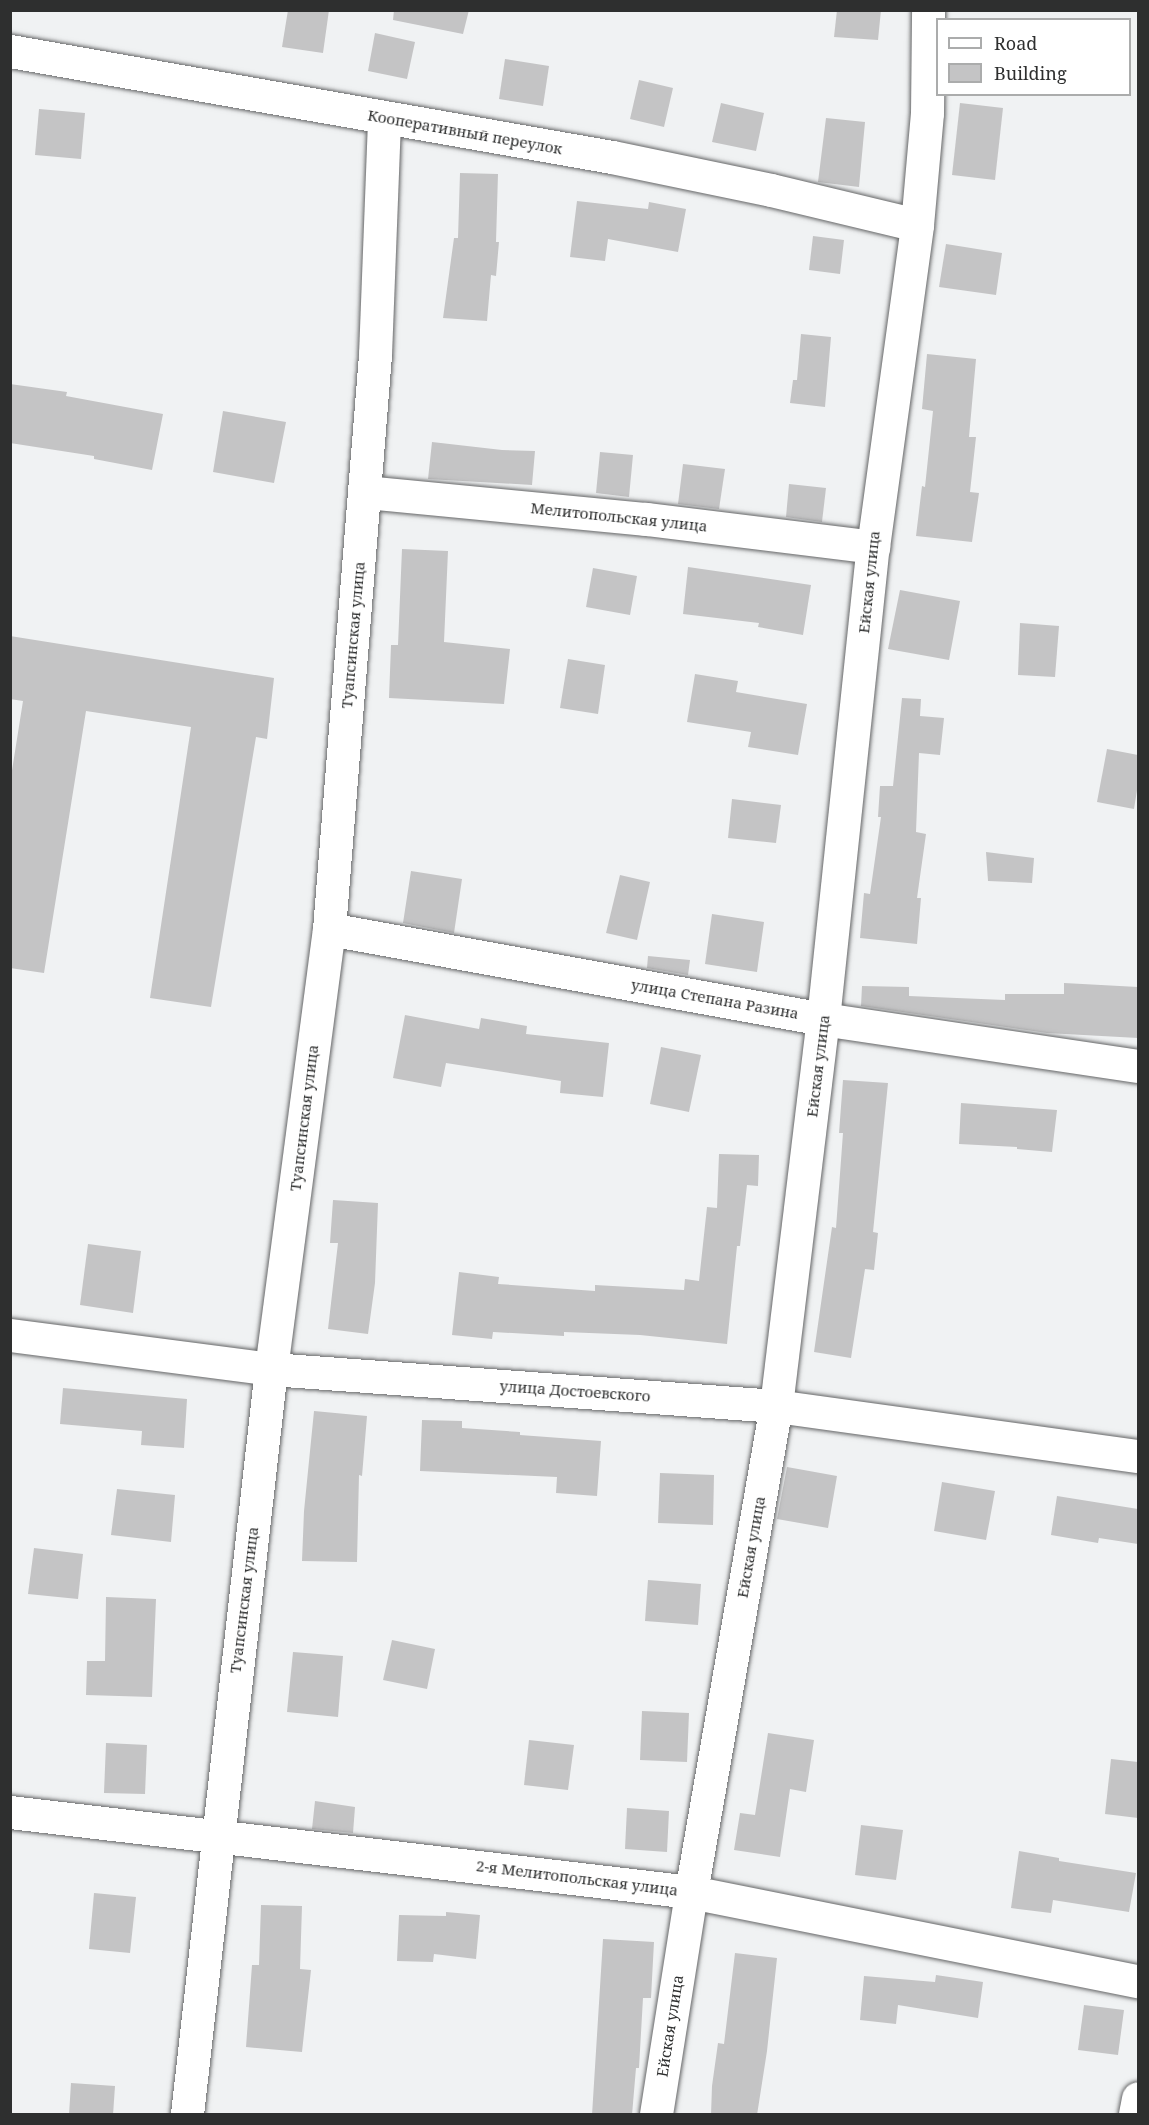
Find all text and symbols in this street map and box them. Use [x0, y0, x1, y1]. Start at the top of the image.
legend [936, 18, 1131, 96]
text: Road [994, 31, 1037, 55]
text: Building [994, 61, 1067, 85]
street label: Кооперативный переулок [366, 106, 564, 158]
street label: Мелитопольская улица [530, 499, 708, 535]
street label: Ейская улица [855, 530, 883, 634]
street label: Туапсинская улица [338, 561, 368, 709]
street label: улица Степана Разина [630, 975, 800, 1023]
street label: Ейская улица [803, 1014, 833, 1118]
street label: Туапсинская улица [286, 1044, 322, 1192]
street label: улица Достоевского [499, 1377, 651, 1405]
street label: Ейская улица [733, 1495, 769, 1599]
street label: Туапсинская улица [226, 1526, 262, 1674]
street label: 2-я Мелитопольская улица [475, 1857, 679, 1899]
street label: Ейская улица [653, 1974, 687, 2078]

